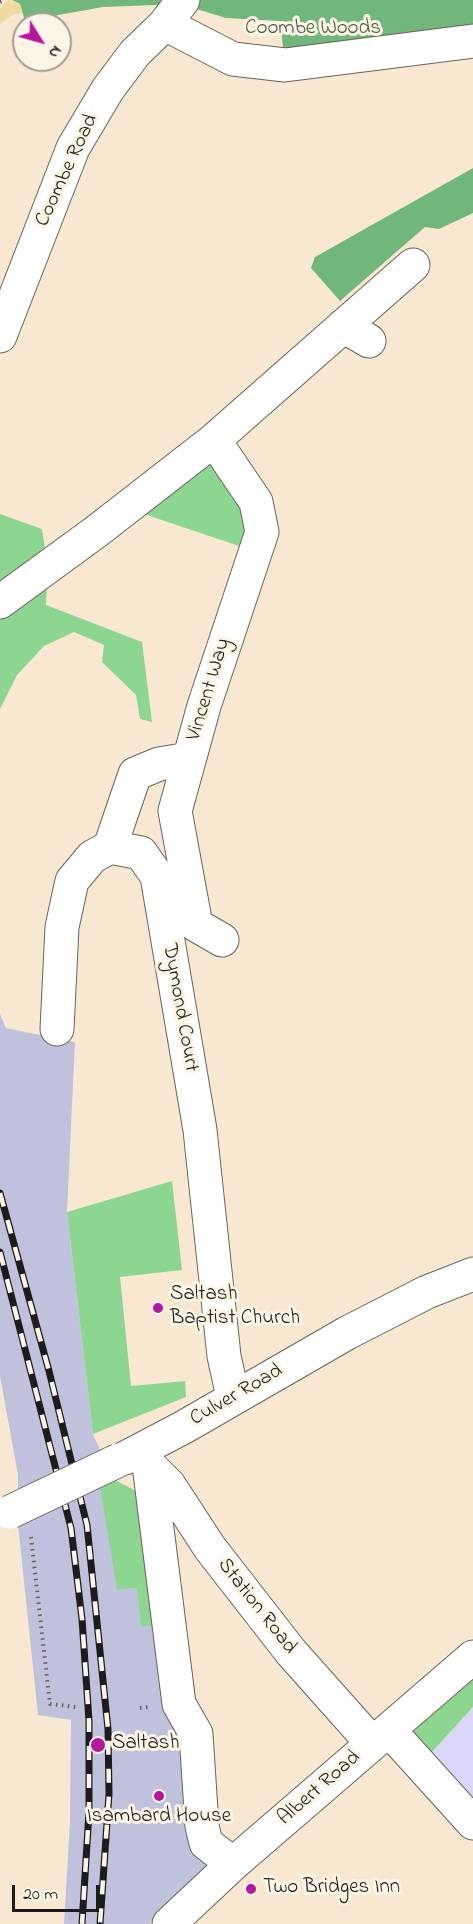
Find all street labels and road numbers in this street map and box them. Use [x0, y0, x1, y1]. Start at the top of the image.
street label: Coombe Road [31, 111, 105, 231]
street label: Vincent Way [182, 636, 238, 744]
street label: Dymond Court [155, 942, 203, 1074]
street label: Culver Road [186, 1359, 288, 1433]
street label: Station Road [211, 1554, 301, 1660]
street label: Albert Road [273, 1746, 367, 1832]

